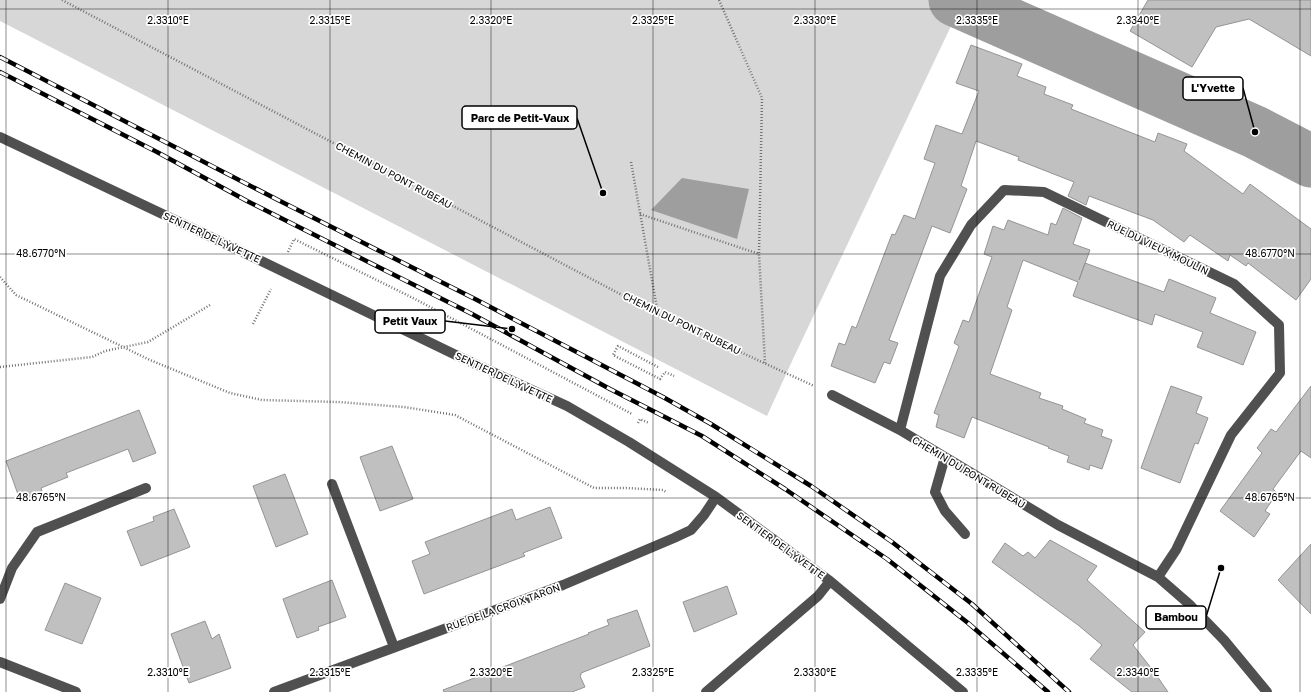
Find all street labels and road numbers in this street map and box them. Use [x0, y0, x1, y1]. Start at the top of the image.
street label: CHEMIN DU PONT RUBEAU [334, 139, 454, 211]
street label: SENTIER DE L'YVETTE [161, 209, 263, 265]
street label: RUE DU VIEUX MOULIN [1105, 217, 1211, 277]
street label: CHEMIN DU PONT RUBEAU [621, 289, 743, 357]
street label: SENTIER DE L'YVETTE [453, 349, 555, 405]
street label: CHEMIN DU PONT RUBEAU [910, 433, 1028, 511]
street label: SENTIER DE L'YVETTE [735, 509, 827, 581]
street label: RUE DE LA CROIX TARON [444, 581, 562, 633]

